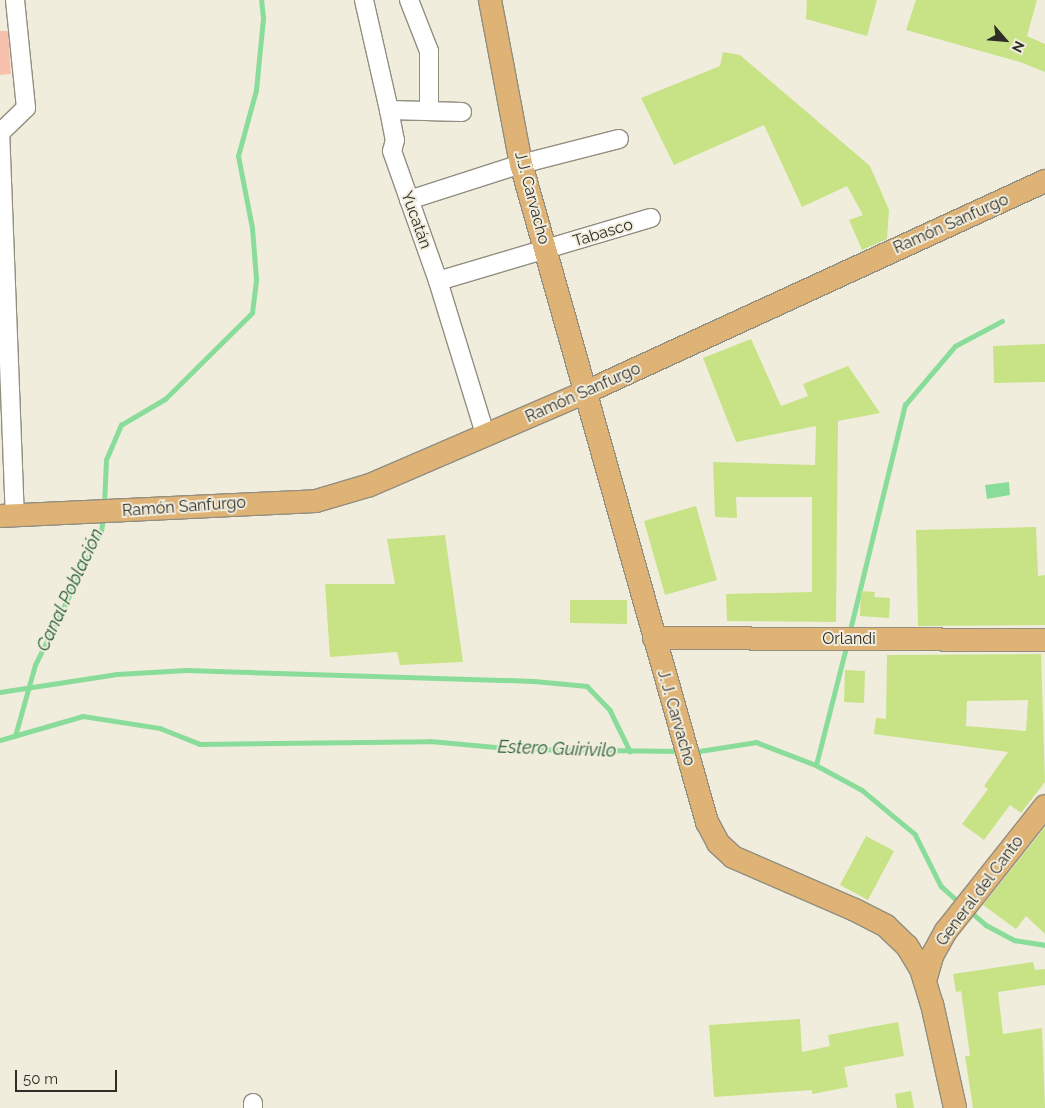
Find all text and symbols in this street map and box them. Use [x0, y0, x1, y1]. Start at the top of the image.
north arrow [980, 15, 1030, 65]
text: N [1009, 38, 1028, 55]
street label: J.J. Carvacho [510, 150, 554, 246]
street label: Yucatán [397, 189, 435, 251]
street label: Ramón Sanfurgo [890, 190, 1012, 258]
street label: Tabasco [571, 215, 635, 251]
street label: Ramón Sanfurgo [522, 359, 644, 427]
street label: Ramón Sanfurgo [122, 493, 246, 521]
water label: Canal Población [32, 525, 108, 655]
street label: Orlandi [822, 629, 876, 649]
street label: J. J. Carvacho [653, 668, 699, 768]
water label: Estero Guirivilo [497, 736, 617, 762]
street label: General del Canto [932, 832, 1028, 950]
scale bar [18, 1060, 120, 1092]
text: 50 m [23, 1070, 58, 1088]

